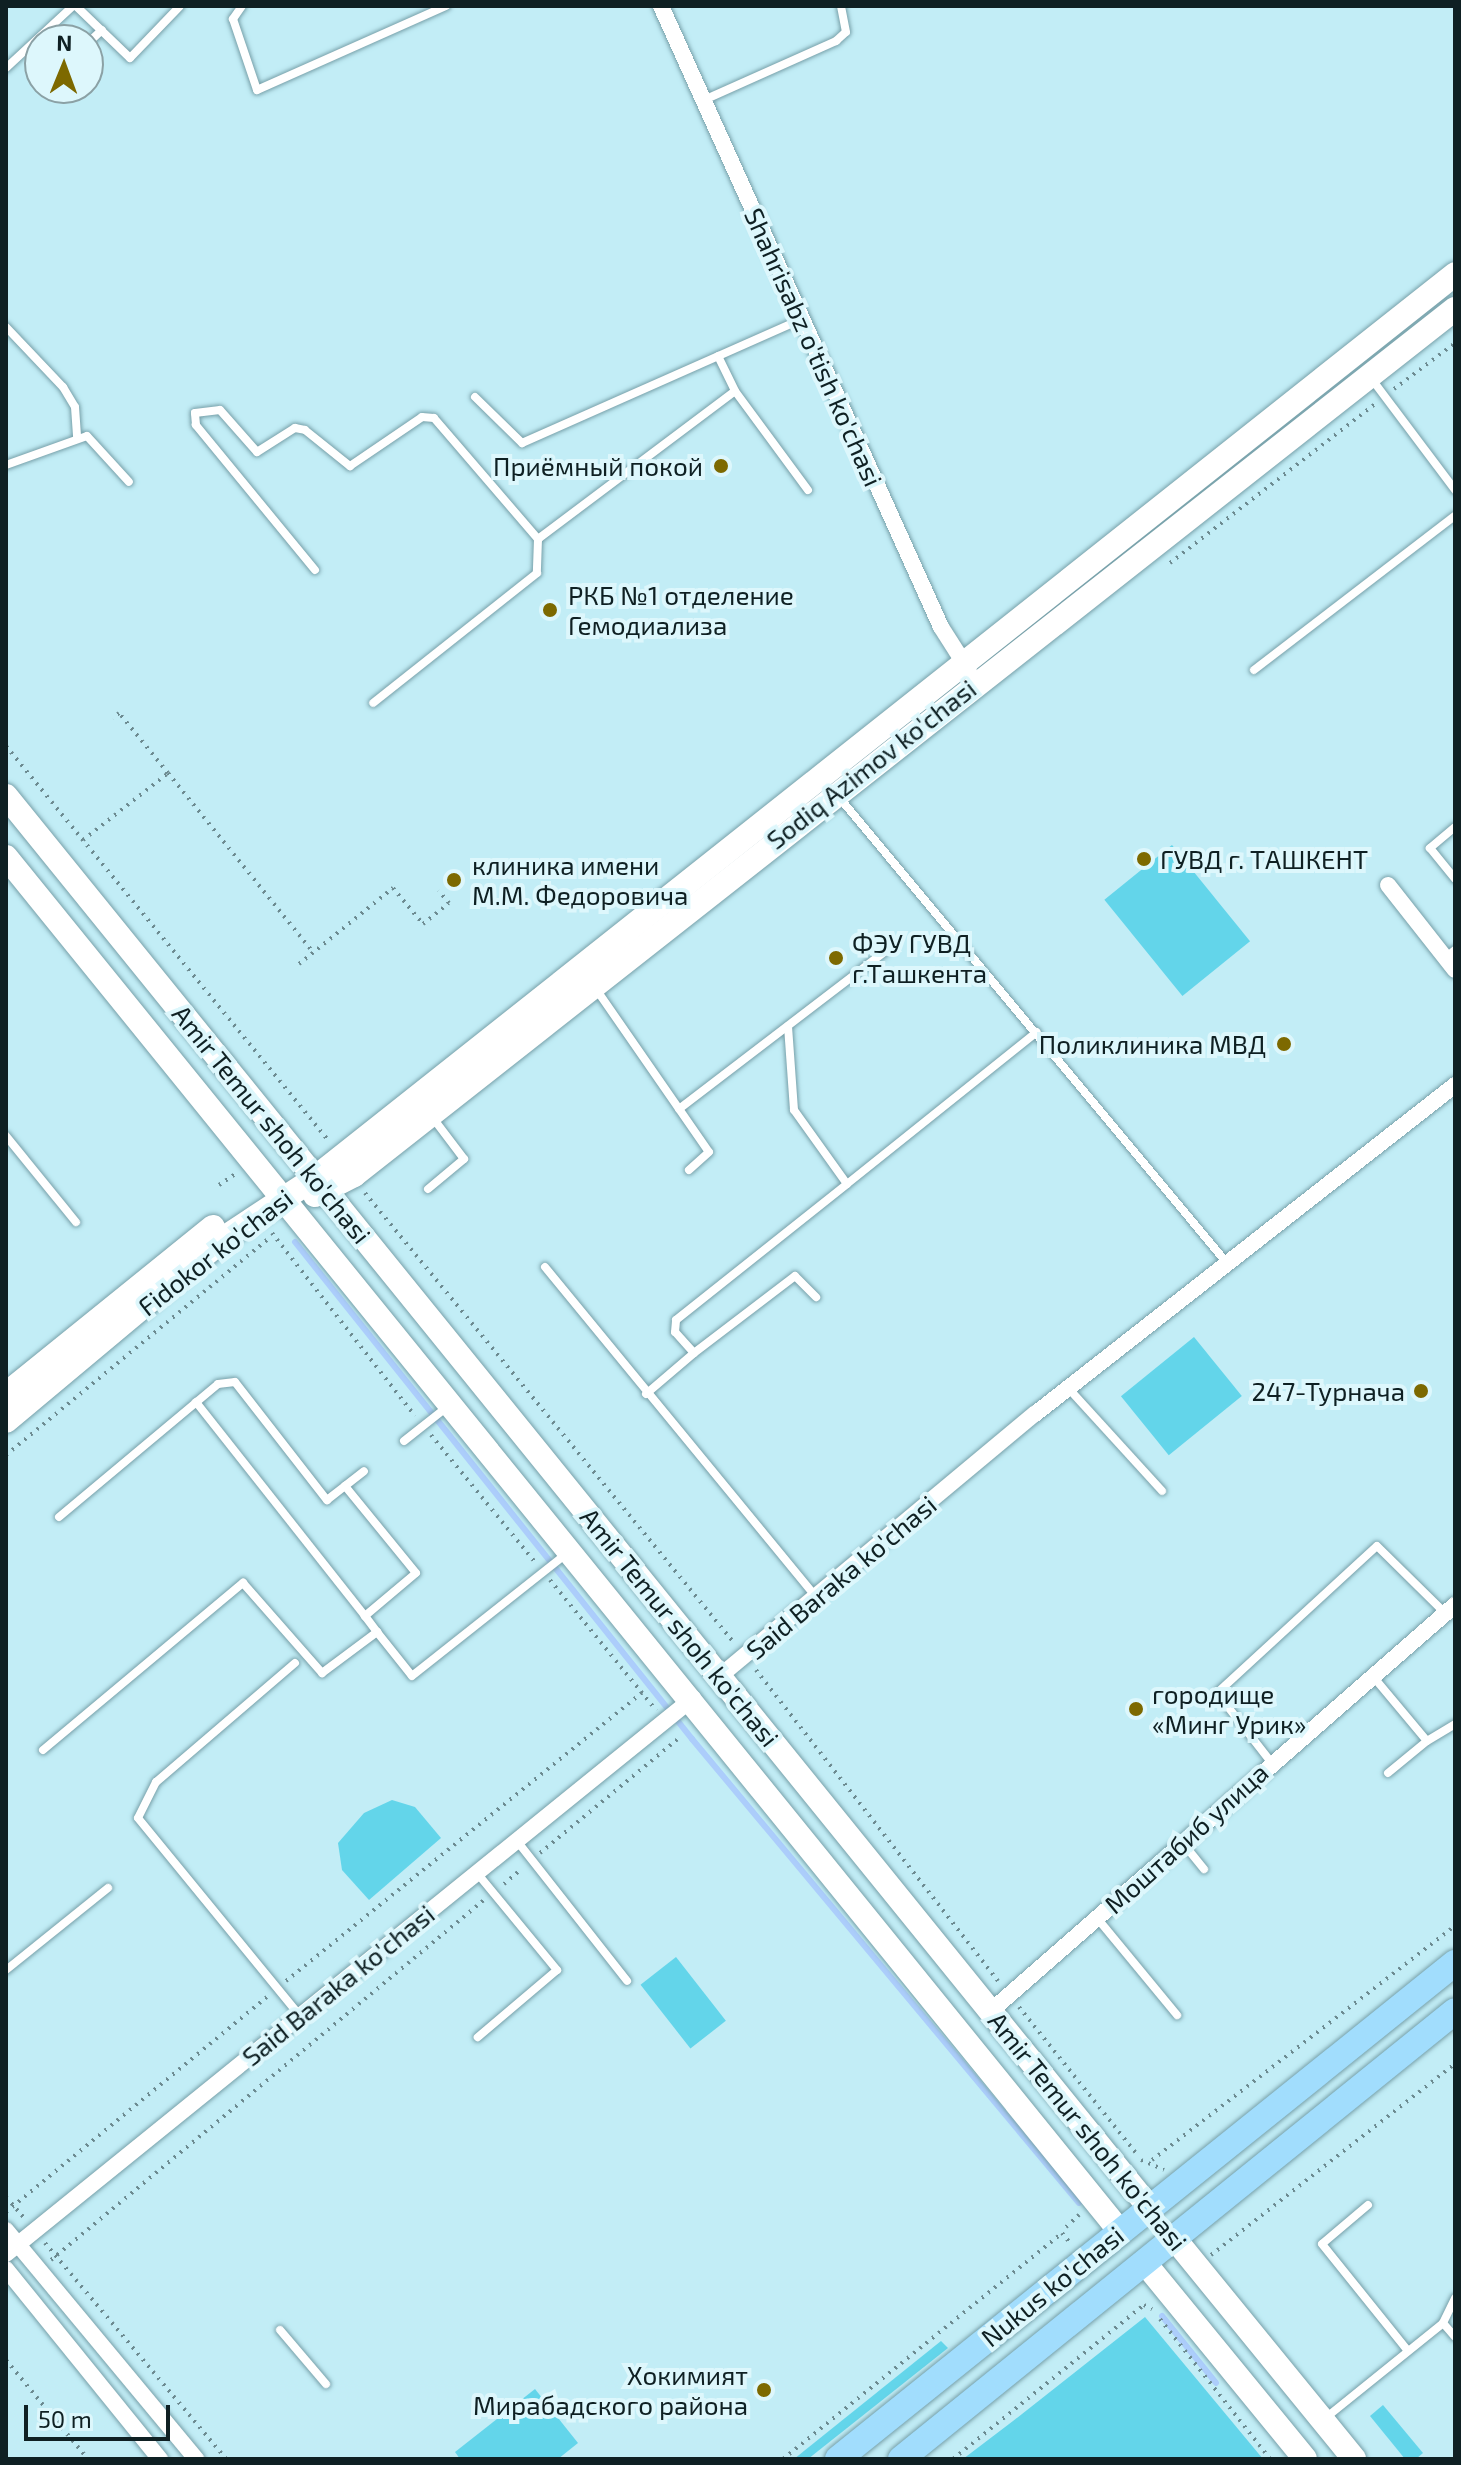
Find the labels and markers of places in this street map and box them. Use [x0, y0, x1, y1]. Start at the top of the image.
place label: Приёмный покой [493, 450, 703, 482]
marker: Приёмный покой [710, 455, 732, 477]
place label: РКБ №1 отделение Гемодиализа [568, 579, 794, 640]
marker: РКБ №1 отделение Гемодиализа [539, 599, 561, 621]
place label: ГУВД г. ТАШКЕНТ [1160, 843, 1368, 875]
place label: клиника имени М.М. Федоровича [472, 849, 688, 910]
marker: ГУВД г. ТАШКЕНТ [1135, 850, 1153, 868]
marker: клиника имени М.М. Федоровича [443, 869, 465, 891]
place label: ФЭУ ГУВД г.Ташкента [852, 927, 987, 988]
marker: ФЭУ ГУВД г.Ташкента [827, 949, 845, 967]
place label: Поликлиника МВД [1039, 1028, 1266, 1060]
marker: Поликлиника МВД [1273, 1033, 1295, 1055]
place label: 247-Турнача [1251, 1375, 1405, 1407]
marker: 247-Турнача [1412, 1382, 1430, 1400]
place label: городище «Минг Урик» [1152, 1678, 1306, 1740]
marker: городище «Минг Урик» [1127, 1700, 1145, 1718]
place label: Хокимият Мирабадского района [473, 2359, 748, 2420]
marker: Хокимият Мирабадского района [755, 2381, 773, 2399]

